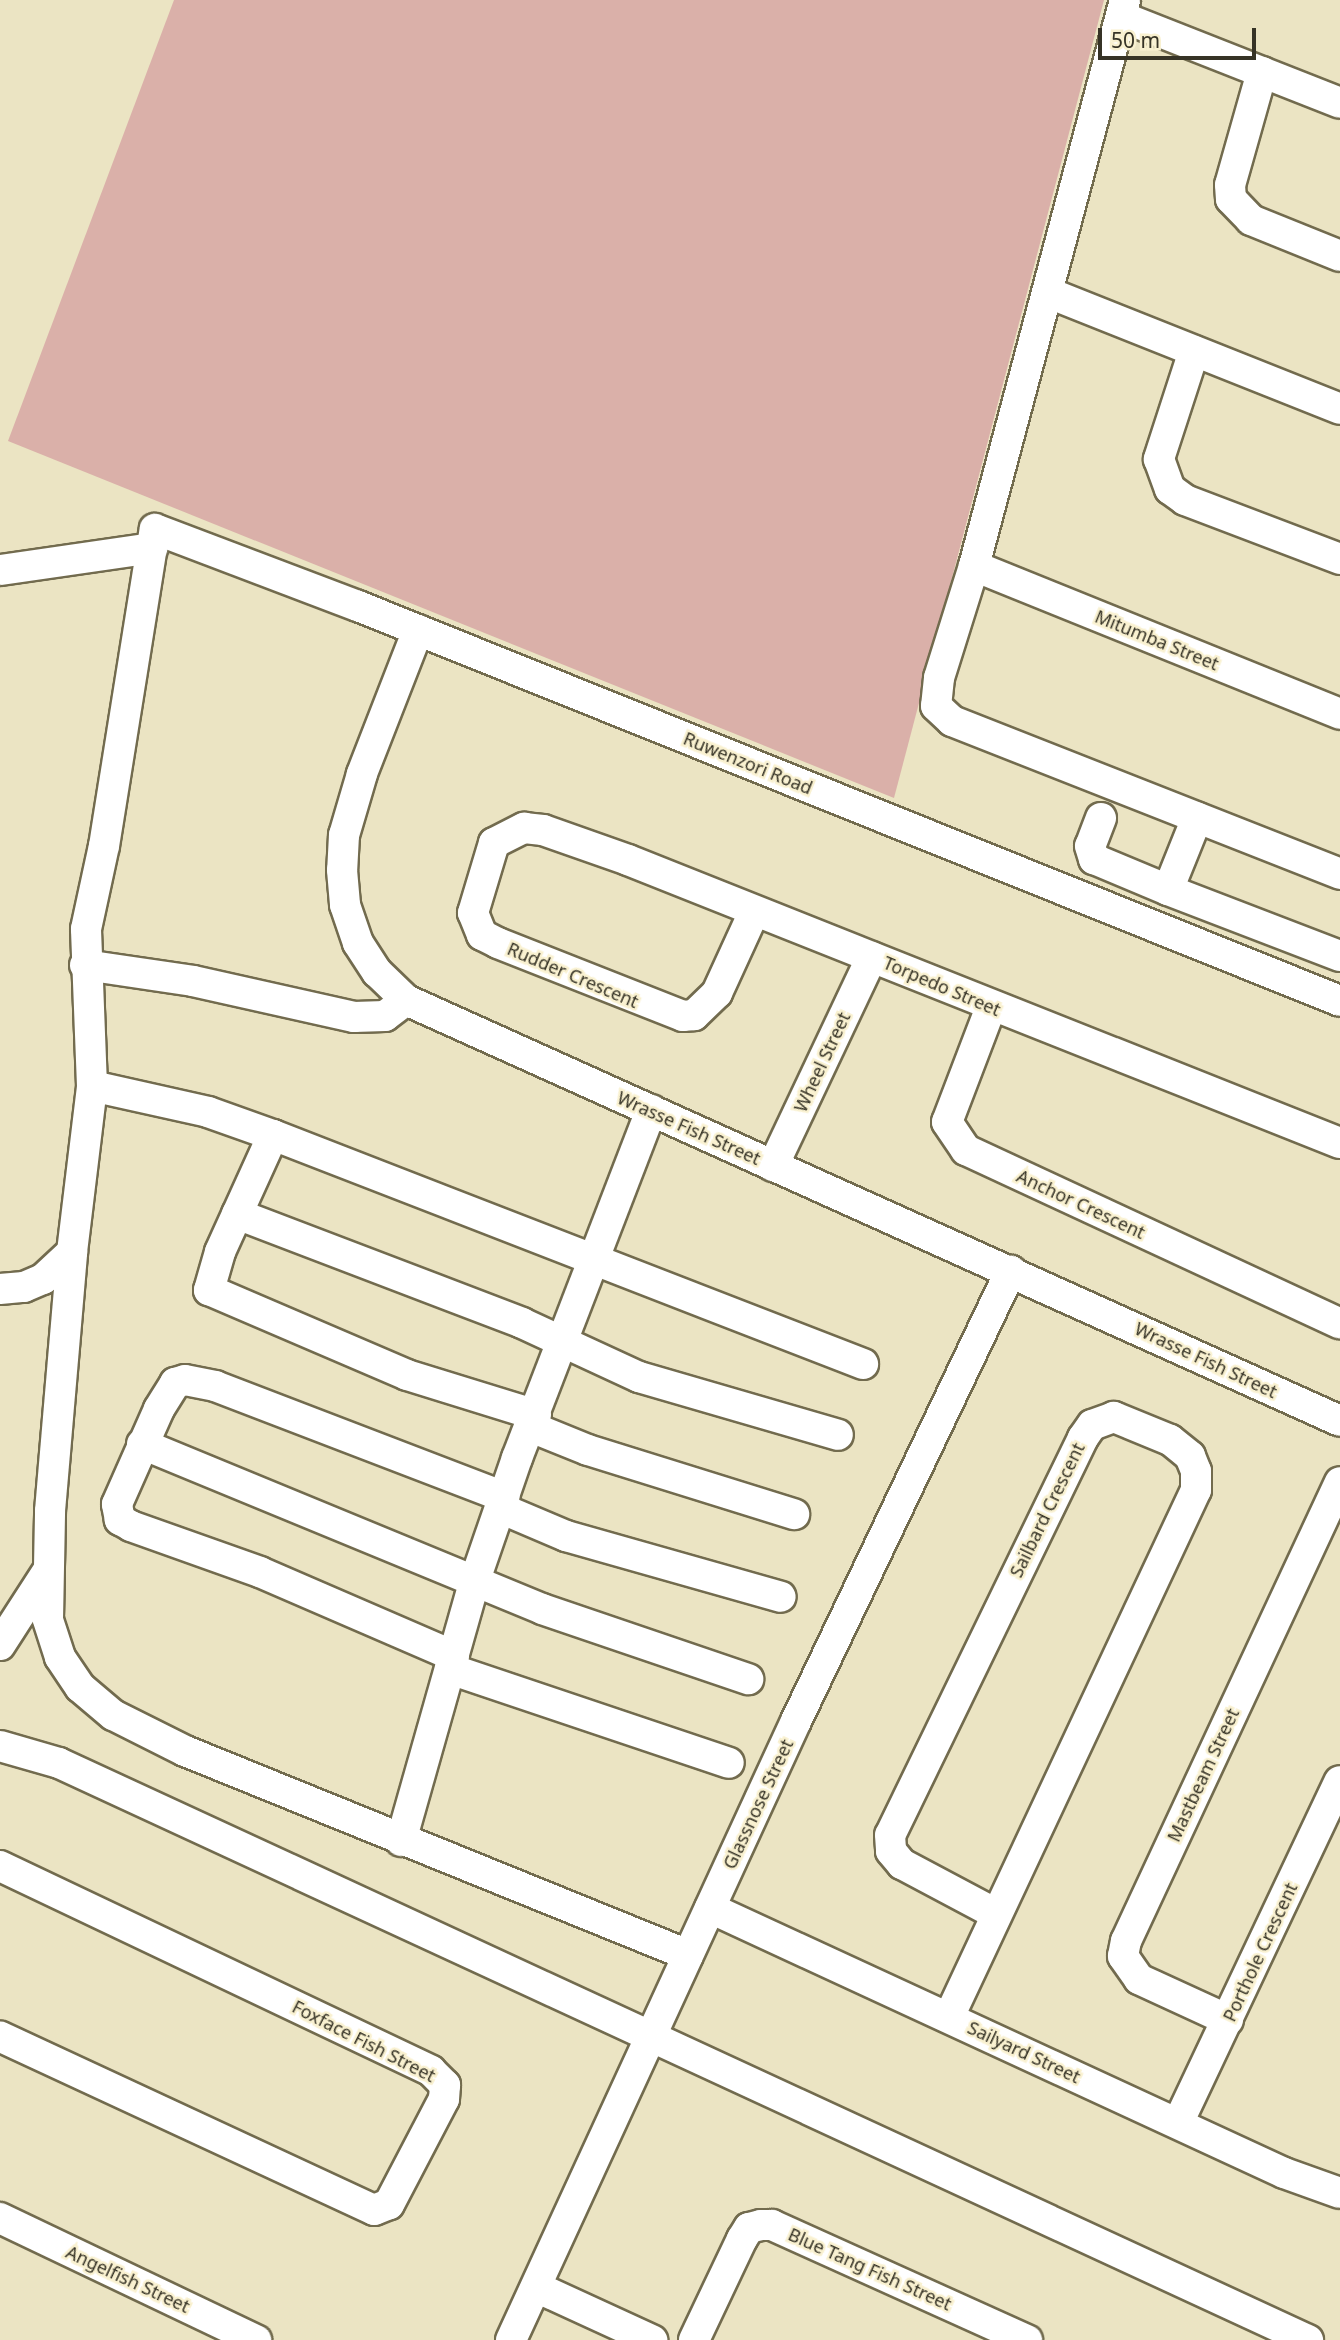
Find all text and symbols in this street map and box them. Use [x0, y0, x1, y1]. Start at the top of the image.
scale bar [1102, 14, 1260, 58]
text: 50 m [1111, 26, 1160, 54]
street label: Mitumba Street [1092, 605, 1222, 675]
street label: Ruwenzori Road [680, 727, 816, 799]
street label: Rudder Crescent [504, 938, 642, 1012]
street label: Torpedo Street [880, 952, 1004, 1020]
street label: Wheel Street [789, 1009, 855, 1115]
street label: Wrasse Fish Street [614, 1087, 764, 1169]
street label: Anchor Crescent [1013, 1165, 1149, 1243]
street label: Wrasse Fish Street [1131, 1318, 1281, 1402]
street label: Sailbard Crescent [1005, 1439, 1089, 1581]
street label: Mastbeam Street [1163, 1705, 1243, 1845]
street label: Glassnose Street [718, 1736, 798, 1872]
street label: Porthole Crescent [1218, 1879, 1302, 2025]
street label: Foxface Fish Street [289, 1996, 439, 2086]
street label: Sailyard Street [964, 2017, 1084, 2087]
street label: Blue Tang Fish Street [785, 2223, 955, 2315]
street label: Angelfish Street [63, 2241, 193, 2317]

